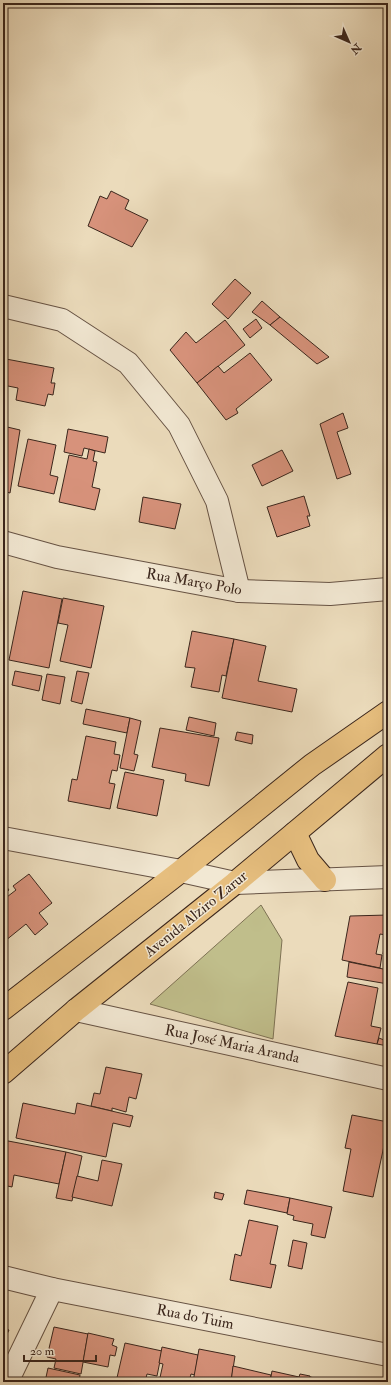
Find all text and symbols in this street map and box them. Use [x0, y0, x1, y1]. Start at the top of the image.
north arrow [329, 22, 369, 62]
text: N [347, 40, 365, 58]
street label: Rua Março Polo [145, 564, 243, 600]
street label: Avenida Alziro Zarur [140, 866, 252, 962]
street label: Rua José Maria Aranda [163, 1020, 302, 1069]
street label: Rua do Tuim [155, 1300, 236, 1334]
scale bar [24, 1337, 96, 1363]
text: 20 m [30, 1344, 55, 1359]

